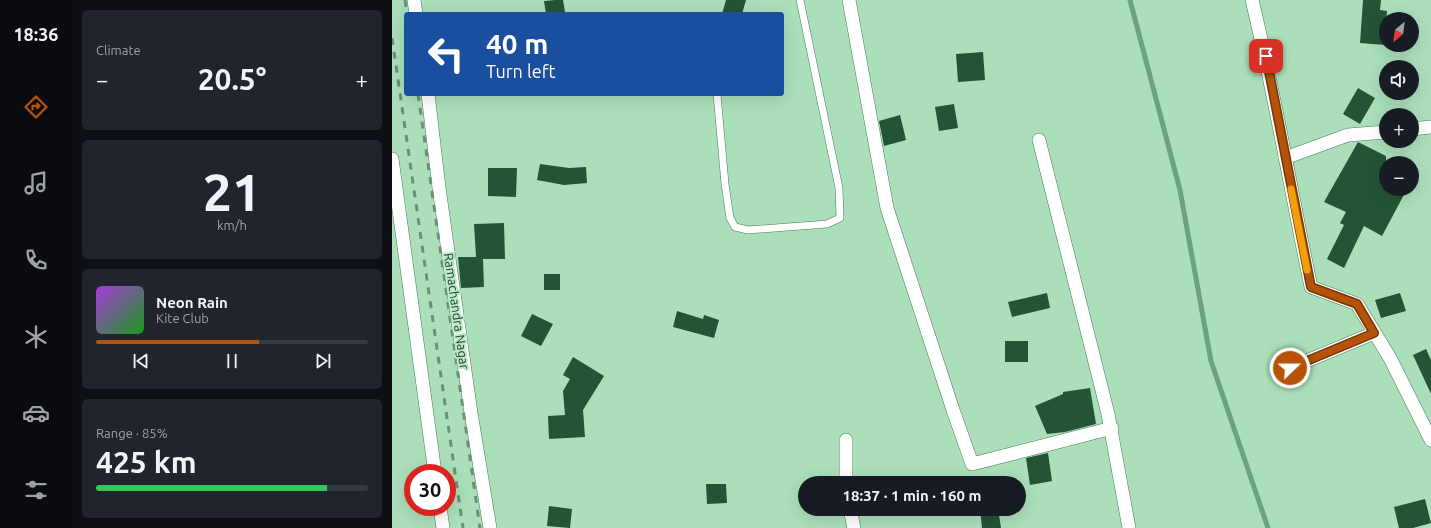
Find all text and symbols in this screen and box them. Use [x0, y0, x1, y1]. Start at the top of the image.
north arrow [1379, 12, 1419, 52]
map controls [1379, 12, 1419, 196]
text: 18:36 [13, 24, 59, 44]
icon: left [420, 28, 472, 80]
text: 40 m [486, 28, 548, 59]
pin [1249, 39, 1283, 73]
text: Climate [96, 43, 141, 57]
icon: arrive [1255, 45, 1277, 67]
button: sound [1379, 60, 1419, 100]
text: Turn left [486, 61, 556, 81]
text: 20.5° [198, 62, 266, 96]
text: − [96, 67, 108, 92]
text: + [356, 67, 368, 92]
icon: directions [22, 93, 50, 121]
button: + [1379, 108, 1419, 148]
button: − [1379, 156, 1419, 196]
text: 21 [203, 163, 261, 221]
icon: music [22, 169, 50, 197]
text: km/h [217, 218, 247, 232]
icon: phone [22, 246, 50, 274]
street label: Ramachandra Nagar [442, 252, 472, 370]
text: Neon Rain [156, 294, 228, 311]
text: Kite Club [156, 311, 209, 325]
icon: climate [22, 323, 50, 351]
position arrow [1269, 347, 1311, 389]
icon: previous [130, 350, 152, 372]
icon: pause [221, 350, 243, 372]
icon: next [312, 350, 334, 372]
icon: car [22, 399, 50, 427]
text: Range · 85% [96, 426, 168, 440]
text: 425 km [96, 445, 197, 479]
speed limit sign: 30 [404, 464, 456, 516]
icon: filters [22, 476, 50, 504]
text: 18:37 · 1 min · 160 m [843, 487, 981, 504]

